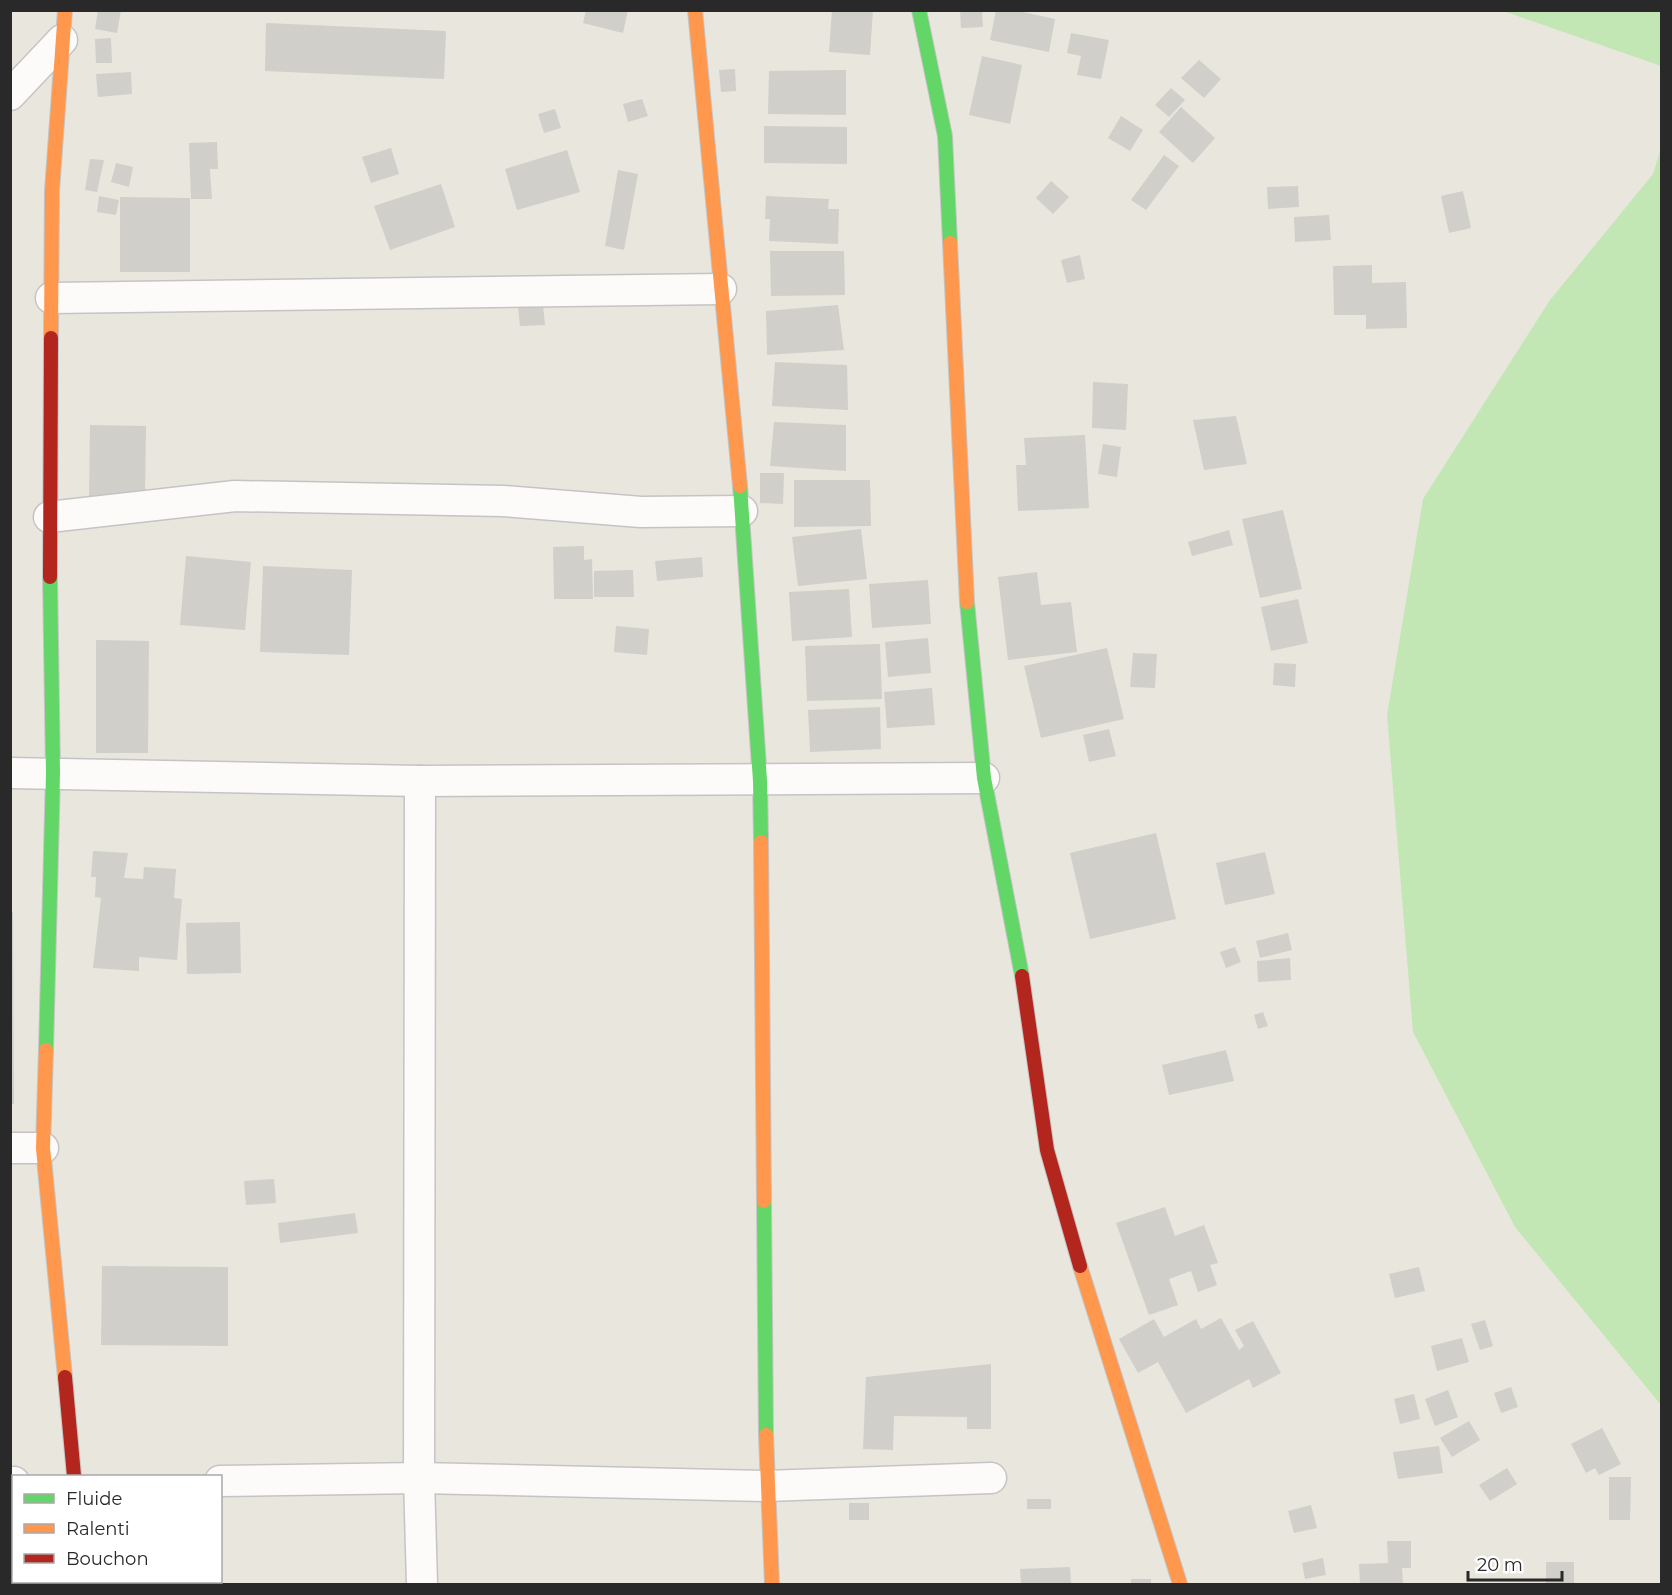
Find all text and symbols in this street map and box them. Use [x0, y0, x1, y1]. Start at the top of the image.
legend [12, 1475, 222, 1583]
text: Fluide [66, 1488, 122, 1510]
text: Ralenti [66, 1518, 130, 1540]
scale bar [1468, 1544, 1562, 1582]
text: Bouchon [66, 1548, 149, 1570]
text: 20 m [1477, 1554, 1523, 1576]

